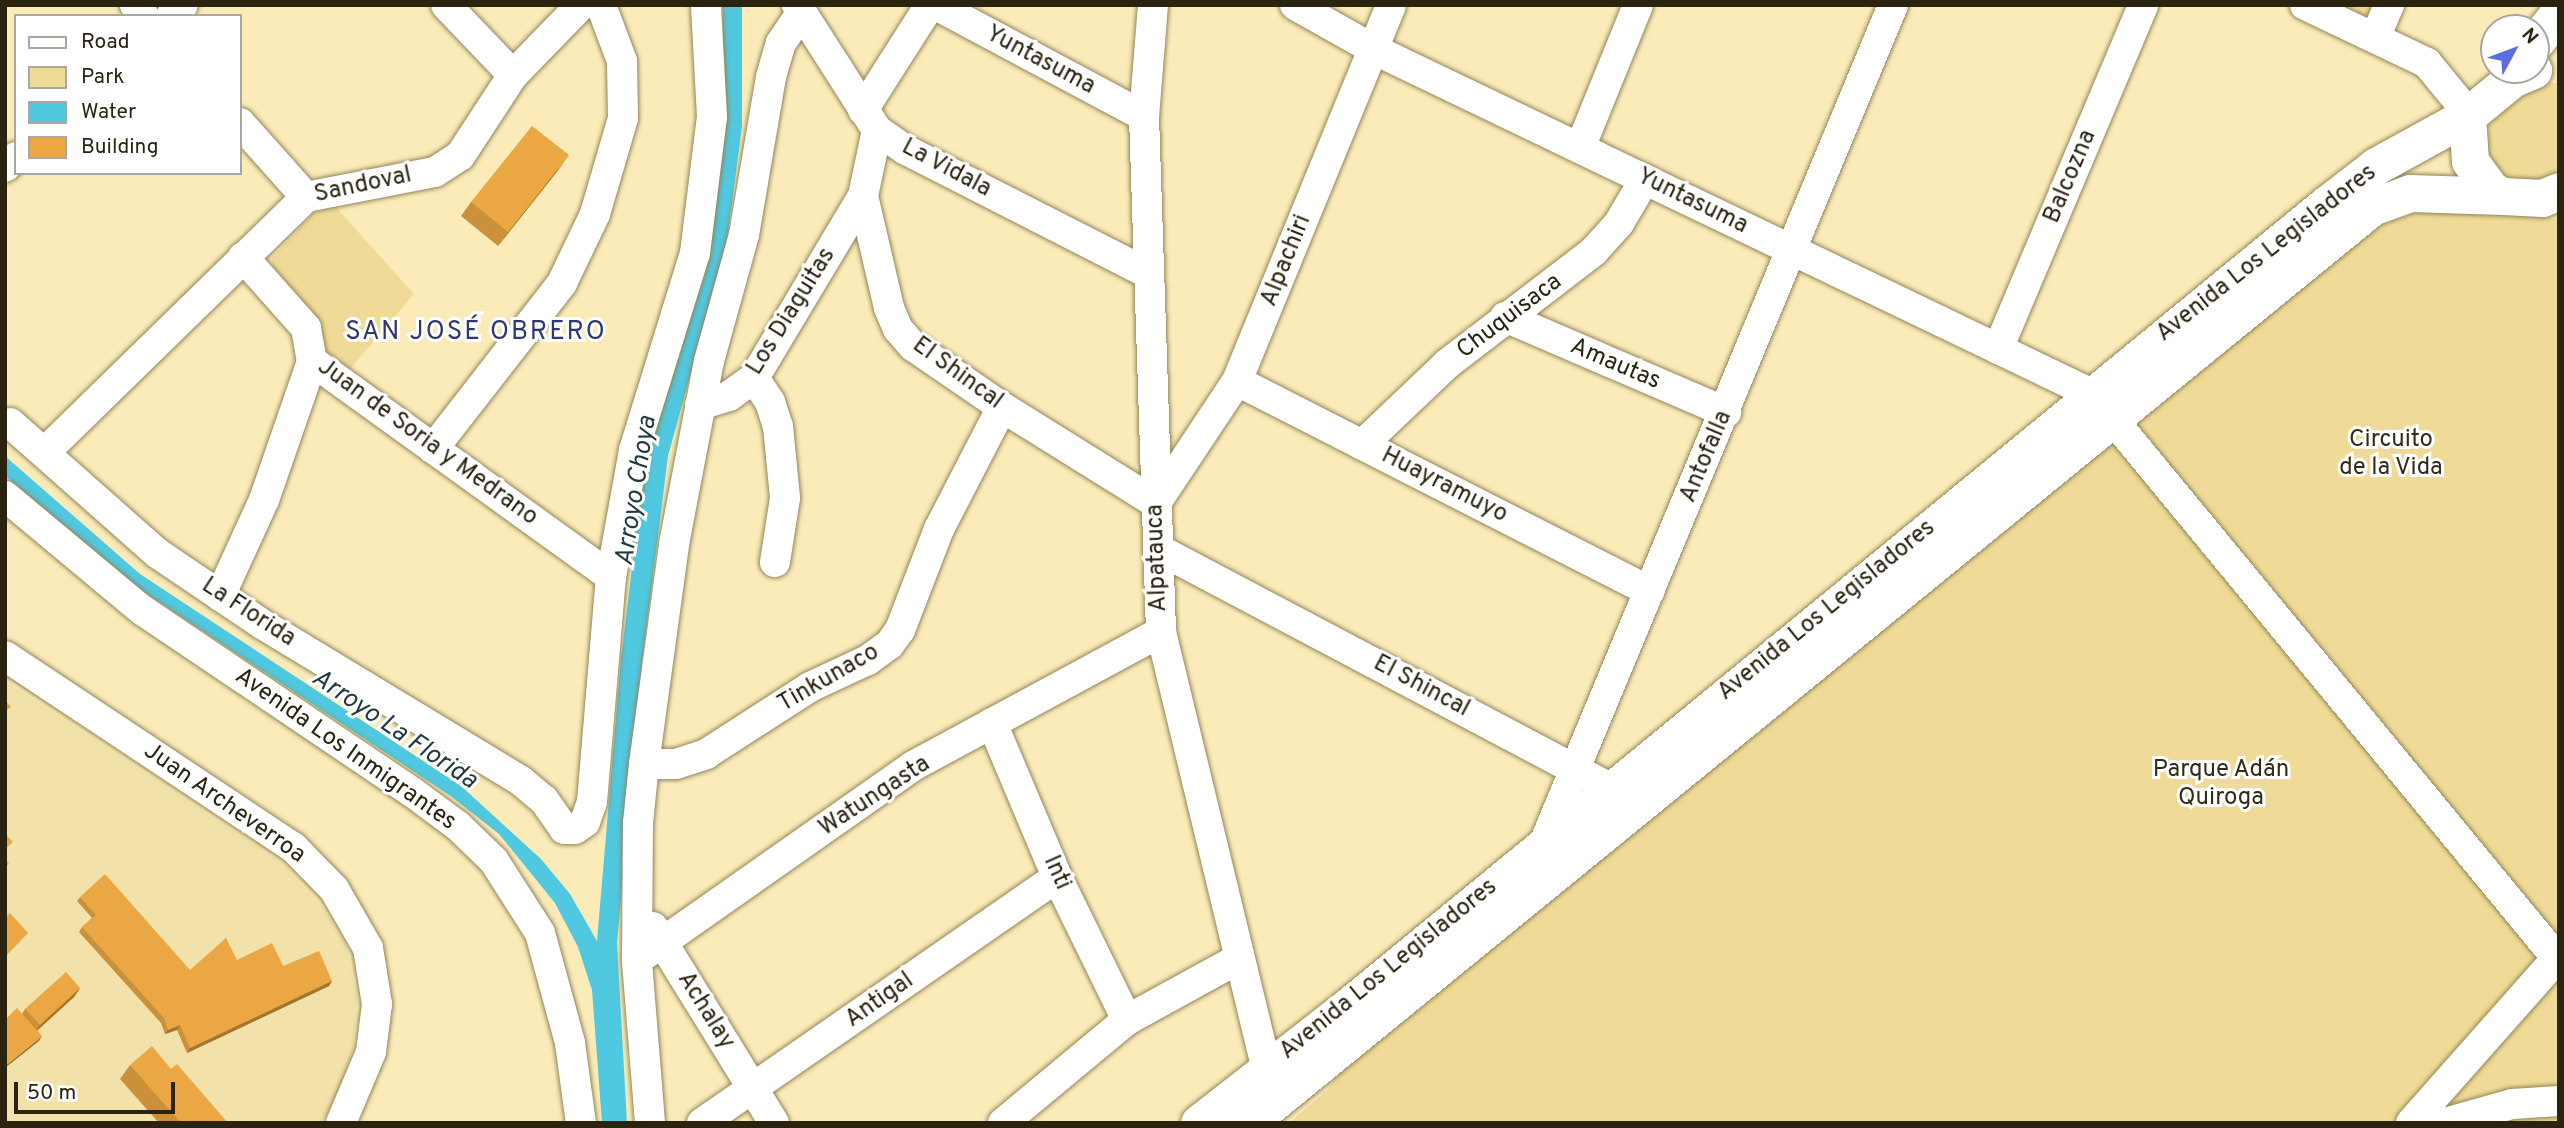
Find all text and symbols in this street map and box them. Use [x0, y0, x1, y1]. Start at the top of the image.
legend [14, 14, 242, 175]
north arrow [2480, 14, 2550, 84]
street label: Yuntasuma [980, 20, 1100, 102]
text: N [2516, 24, 2543, 50]
text: Road [81, 29, 130, 56]
text: Park [81, 64, 124, 91]
text: Water [81, 99, 136, 126]
street label: Balcozna [2038, 126, 2104, 228]
street label: La Vidala [896, 133, 996, 205]
text: Building [81, 134, 159, 161]
street label: Avenida Los Legisladores [2151, 159, 2383, 349]
street label: Sandoval [312, 162, 414, 210]
street label: Yuntasuma [1632, 163, 1752, 241]
street label: Alpachiri [1256, 211, 1318, 311]
street label: Los Diaguitas [741, 243, 843, 381]
street label: Chuquisaca [1452, 268, 1568, 366]
district label: SAN JOSÉ OBRERO [347, 317, 605, 349]
street label: El Shincal [906, 332, 1008, 416]
street label: Amautas [1565, 333, 1665, 397]
street label: Juan de Soria y Medrano [311, 353, 543, 533]
street label: Antofalla [1675, 407, 1739, 507]
water label: Arroyo Choya [610, 414, 664, 568]
park label: Circuito de la Vida [2339, 427, 2443, 483]
street label: Huayramuyo [1376, 442, 1512, 530]
street label: Alpatauca [1142, 504, 1174, 612]
street label: Avenida Los Legisladores [1712, 514, 1942, 708]
street label: La Florida [196, 572, 300, 654]
street label: Tinkunaco [773, 639, 885, 719]
street label: El Shincal [1368, 650, 1474, 724]
street label: Avenida Los Inmigrantes [229, 663, 461, 837]
water label: Arroyo La Florida [305, 663, 483, 797]
street label: Juan Archeverroa [137, 737, 311, 871]
street label: Watungasta [814, 750, 936, 844]
park label: Parque Adán Quiroga [2152, 757, 2290, 813]
street label: Inti [1036, 851, 1076, 895]
street label: Avenida Los Legisladores [1274, 873, 1504, 1067]
street label: Achalay [670, 967, 740, 1055]
street label: Antigal [840, 967, 920, 1035]
scale bar [18, 1068, 178, 1112]
text: 50 m [27, 1080, 76, 1107]

